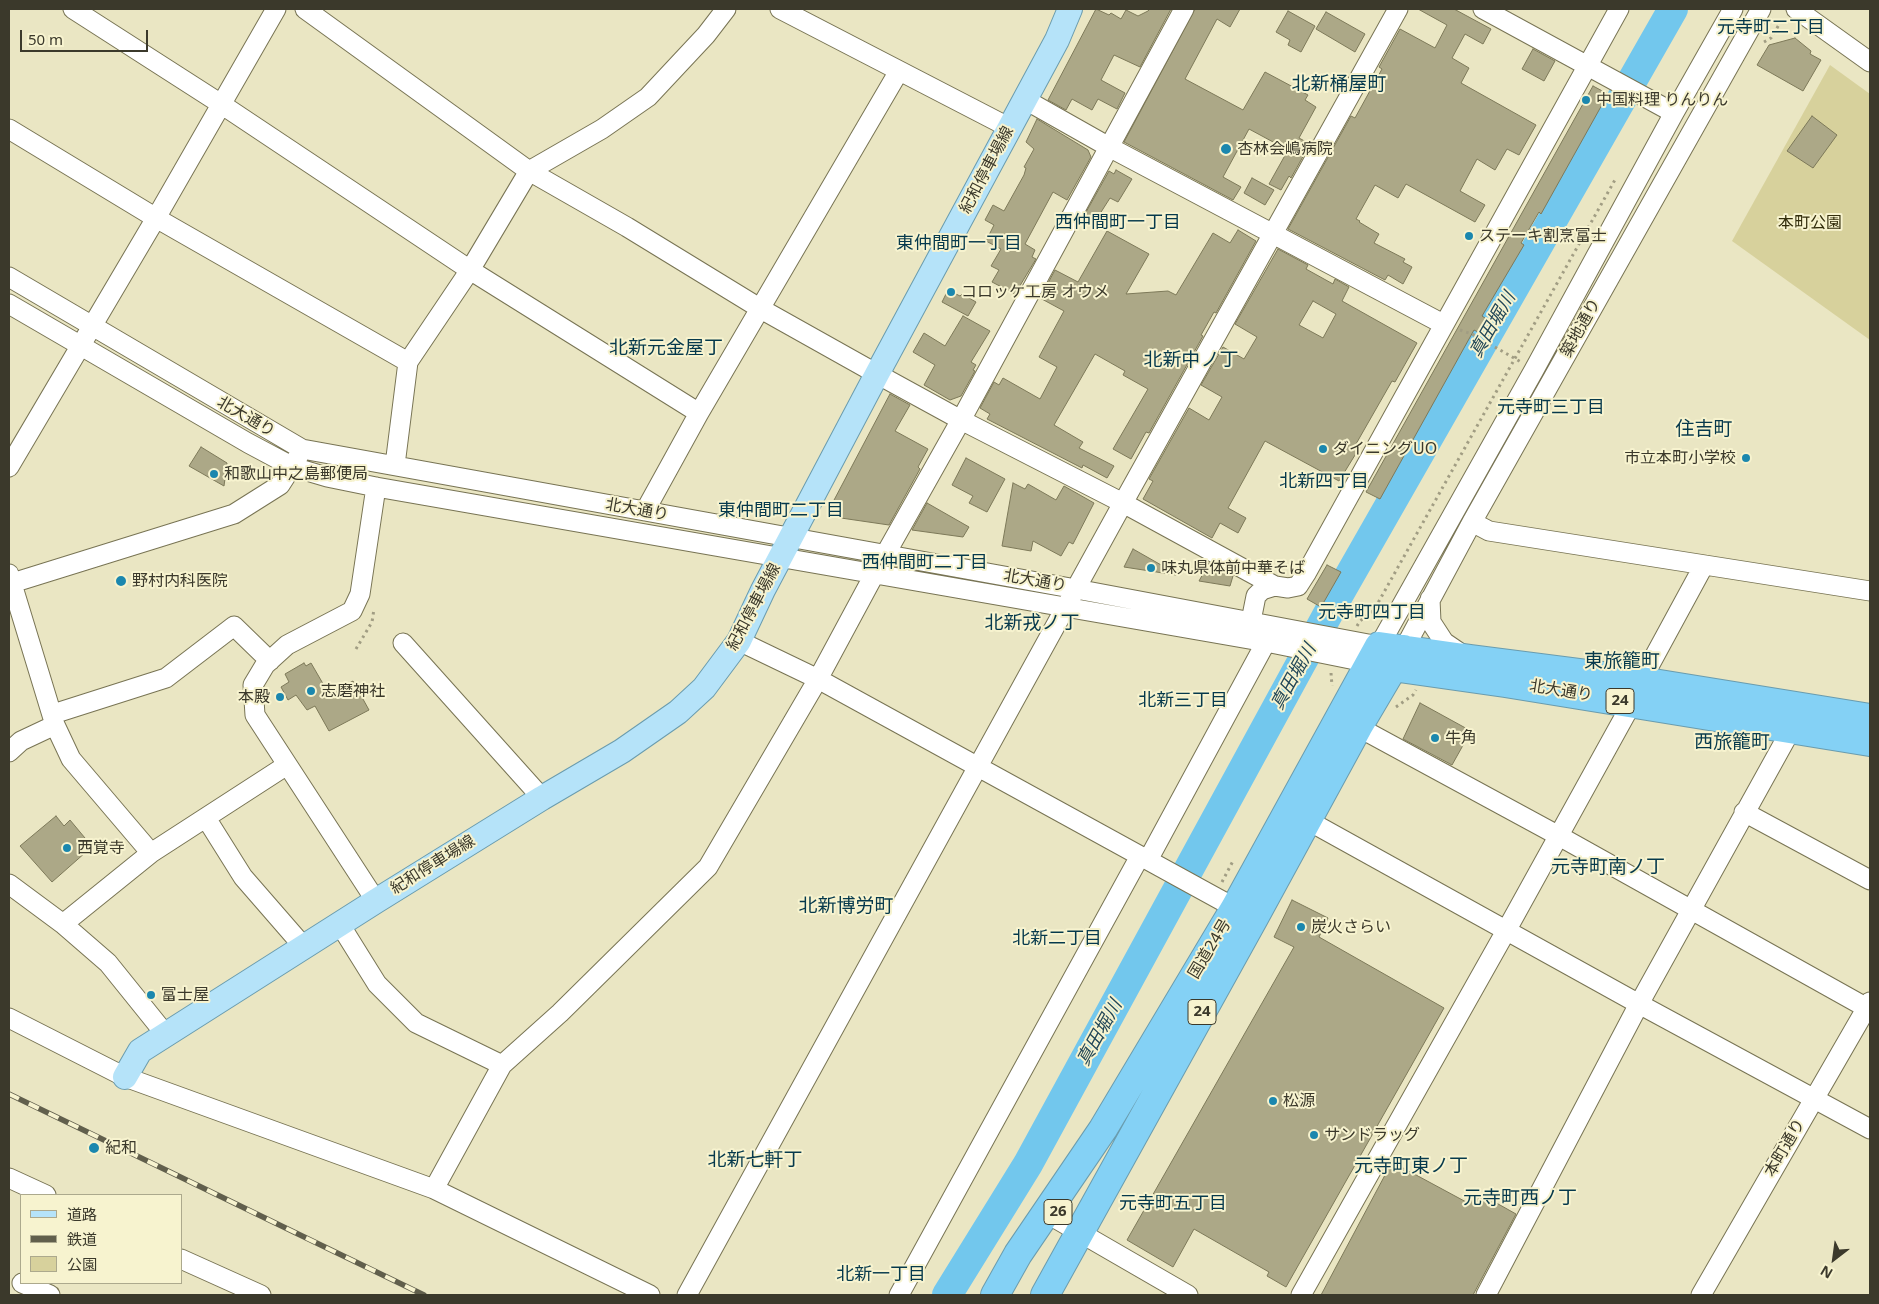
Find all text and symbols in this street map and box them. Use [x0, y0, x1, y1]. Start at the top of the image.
district label: 元寺町二丁目 [1717, 17, 1825, 39]
scale bar [22, 20, 150, 52]
text: 50 m [28, 29, 63, 49]
district label: 北新桶屋町 [1292, 74, 1386, 96]
place label: 中国料理 りんりん [1596, 90, 1728, 110]
marker: 中国料理 りんりん [1580, 94, 1592, 106]
street label: 紀和停車場線 [956, 123, 1018, 217]
place label: 杏林会嶋病院 [1237, 139, 1333, 159]
marker: 杏林会嶋病院 [1219, 142, 1233, 156]
district label: 西仲間町一丁目 [1055, 212, 1181, 234]
park label: 本町公園 [1778, 213, 1842, 233]
place label: ステーキ割烹富士 [1479, 226, 1607, 246]
marker: ステーキ割烹富士 [1463, 230, 1475, 242]
district label: 東仲間町一丁目 [896, 233, 1022, 255]
place label: コロッケ工房 オウメ [961, 282, 1109, 302]
marker: コロッケ工房 オウメ [945, 286, 957, 298]
water label: 真田堀川 [1466, 288, 1520, 362]
street label: 築地通り [1557, 295, 1605, 361]
district label: 北新元金屋丁 [609, 338, 723, 360]
district label: 北新中ノ丁 [1144, 350, 1238, 372]
street label: 北大通り [213, 393, 279, 441]
district label: 元寺町三丁目 [1497, 397, 1605, 419]
district label: 住吉町 [1676, 419, 1732, 441]
place label: ダイニングUO [1333, 439, 1437, 459]
marker: ダイニングUO [1317, 443, 1329, 455]
place label: 市立本町小学校 [1624, 448, 1736, 468]
marker: 市立本町小学校 [1740, 452, 1752, 464]
place label: 和歌山中之島郵便局 [224, 464, 368, 484]
marker: 和歌山中之島郵便局 [208, 468, 220, 480]
district label: 北新四丁目 [1279, 471, 1369, 493]
street label: 北大通り [604, 495, 670, 525]
district label: 東仲間町二丁目 [718, 500, 844, 522]
district label: 西仲間町二丁目 [862, 552, 988, 574]
place label: 味丸県体前中華そば [1161, 558, 1305, 578]
street label: 紀和停車場線 [723, 560, 785, 654]
marker: 味丸県体前中華そば [1145, 562, 1157, 574]
street label: 北大通り [1002, 566, 1068, 596]
place label: 野村内科医院 [132, 571, 228, 591]
marker: 野村内科医院 [114, 574, 128, 588]
district label: 元寺町四丁目 [1318, 602, 1426, 624]
district label: 北新戎ノ丁 [985, 613, 1079, 635]
water label: 真田堀川 [1267, 640, 1321, 714]
district label: 東旅籠町 [1584, 651, 1660, 673]
street label: 北大通り [1528, 677, 1594, 705]
place label: 志磨神社 [321, 681, 385, 701]
marker: 志磨神社 [305, 685, 317, 697]
place label: 本殿 [238, 687, 270, 707]
road number: 24 [1606, 688, 1634, 714]
district label: 北新三丁目 [1138, 690, 1228, 712]
marker: 本殿 [274, 691, 286, 703]
place label: 牛角 [1445, 728, 1477, 748]
marker: 牛角 [1429, 732, 1441, 744]
district label: 西旅籠町 [1694, 732, 1770, 754]
street label: 紀和停車場線 [387, 831, 479, 899]
place label: 西覚寺 [77, 838, 125, 858]
marker: 西覚寺 [61, 842, 73, 854]
district label: 元寺町南ノ丁 [1551, 857, 1665, 879]
district label: 北新博労町 [799, 896, 893, 918]
street label: 国道24号 [1185, 916, 1235, 982]
place label: 炭火さらい [1311, 917, 1391, 937]
marker: 炭火さらい [1295, 921, 1307, 933]
district label: 北新二丁目 [1012, 928, 1102, 950]
place label: 富士屋 [161, 985, 209, 1005]
marker: 富士屋 [145, 989, 157, 1001]
water label: 真田堀川 [1073, 996, 1127, 1070]
road number: 24 [1188, 1000, 1216, 1024]
place label: 松源 [1283, 1091, 1315, 1111]
marker: 松源 [1267, 1095, 1279, 1107]
street label: 本町通り [1761, 1115, 1809, 1181]
place label: サンドラッグ [1324, 1125, 1420, 1145]
marker: サンドラッグ [1308, 1129, 1320, 1141]
place label: 紀和 [105, 1138, 137, 1158]
marker: 紀和 [87, 1141, 101, 1155]
district label: 北新七軒丁 [708, 1150, 802, 1172]
district label: 元寺町東ノ丁 [1354, 1156, 1468, 1178]
district label: 元寺町西ノ丁 [1463, 1188, 1577, 1210]
district label: 元寺町五丁目 [1119, 1193, 1227, 1215]
legend [20, 1194, 182, 1284]
road number: 26 [1044, 1200, 1072, 1224]
text: 道路 [67, 1204, 97, 1224]
text: 鉄道 [67, 1229, 97, 1249]
north arrow [1809, 1234, 1859, 1284]
text: 公園 [67, 1254, 97, 1274]
text: N [1817, 1261, 1836, 1284]
district label: 北新一丁目 [836, 1264, 926, 1286]

